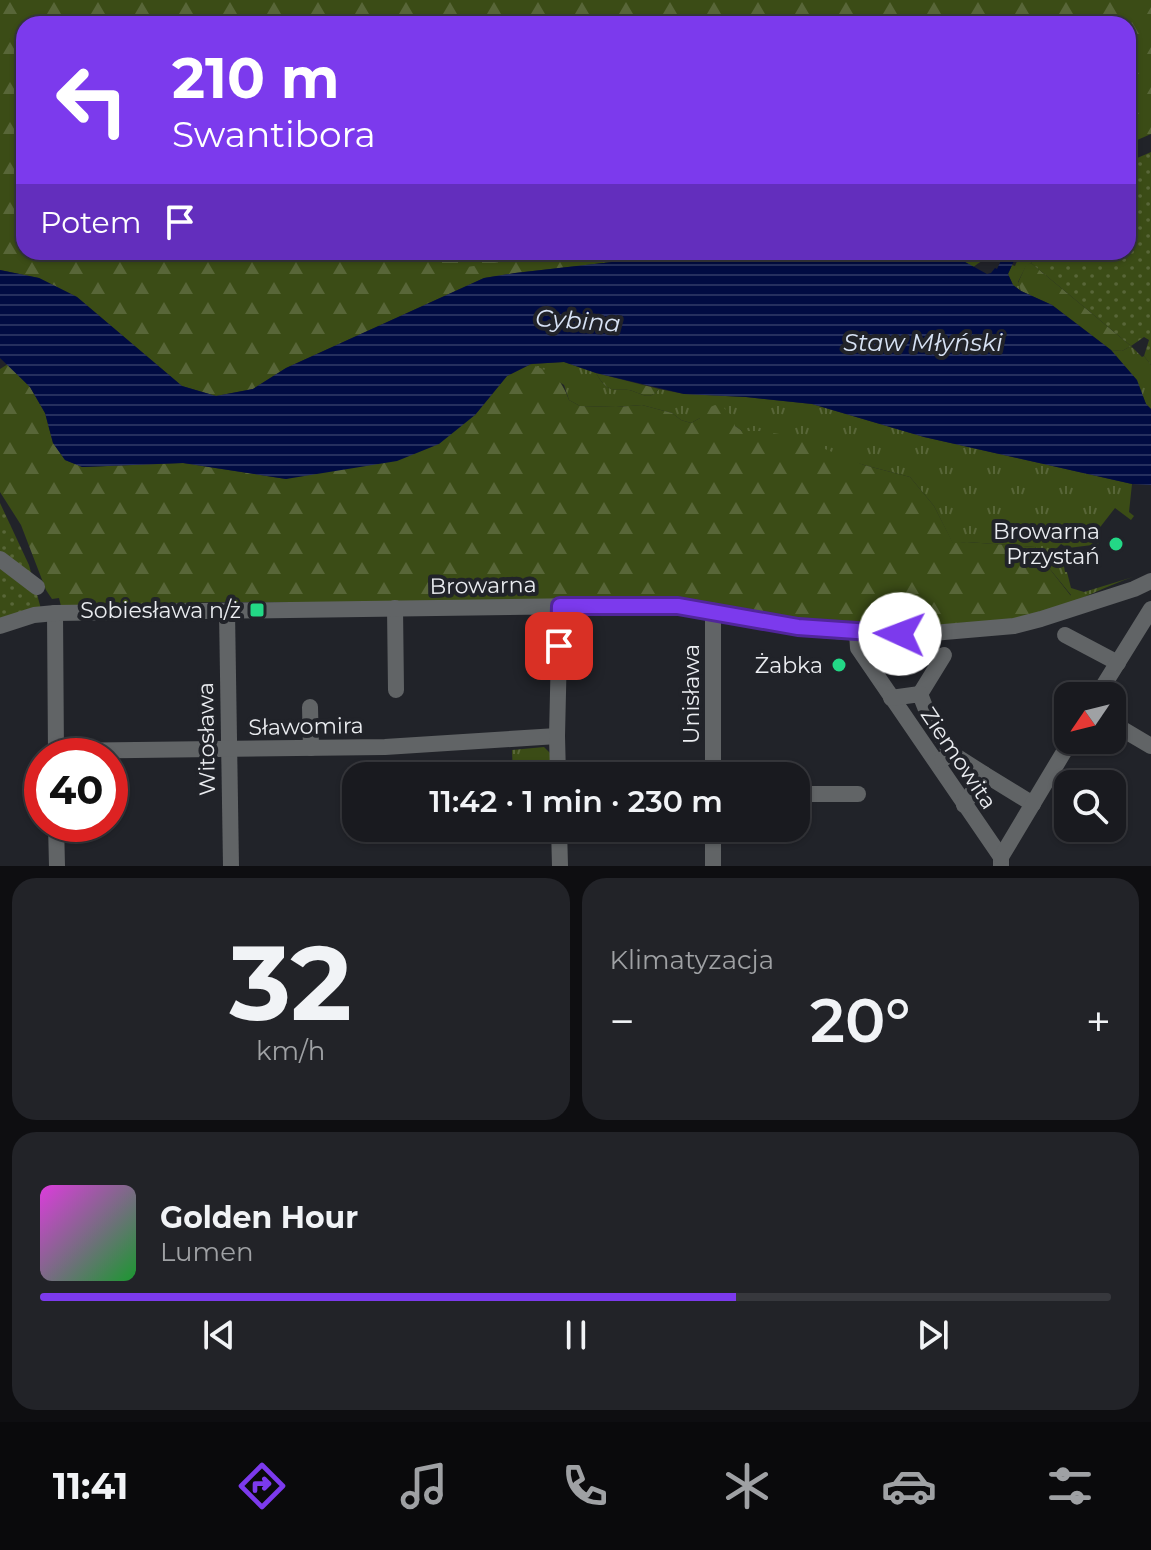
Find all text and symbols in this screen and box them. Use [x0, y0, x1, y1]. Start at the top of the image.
text: 210 m [172, 44, 340, 112]
icon: left [40, 48, 144, 152]
text: Swantibora [172, 112, 376, 156]
icon: arrive [158, 200, 202, 244]
text: Potem [40, 204, 142, 241]
water label: Cybina [534, 303, 622, 338]
water label: Staw Młyński [843, 328, 1003, 357]
place label: Browarna Przystań [993, 518, 1100, 570]
marker: Browarna Przystań [1107, 535, 1125, 553]
street label: Browarna [429, 571, 537, 600]
position arrow [858, 592, 942, 676]
place label: Sobiesława n/ż [80, 597, 241, 624]
marker: Sobiesława n/ż [248, 601, 266, 619]
pin [525, 612, 593, 680]
icon: arrive [537, 624, 581, 668]
street label: Unisława [678, 644, 705, 744]
place label: Żabka [755, 652, 823, 679]
marker: Żabka [830, 656, 848, 674]
street label: Witosława [192, 682, 221, 796]
north arrow [1054, 682, 1126, 754]
map controls [1054, 682, 1126, 842]
street label: Ziemowita [915, 702, 1002, 814]
street label: Sławomira [248, 712, 364, 741]
speed limit sign: 40 [24, 738, 128, 842]
button: search [1054, 770, 1126, 842]
text: 11:42 · 1 min · 230 m [429, 783, 723, 820]
text: 32 [230, 919, 352, 1046]
text: Klimatyzacja [610, 944, 774, 976]
text: 20° [810, 984, 910, 1057]
text: − [610, 994, 635, 1048]
text: + [1086, 994, 1111, 1048]
text: km/h [256, 1035, 325, 1067]
text: Golden Hour [160, 1199, 358, 1236]
text: Lumen [160, 1236, 253, 1268]
icon: previous [197, 1313, 241, 1357]
icon: pause [554, 1313, 598, 1357]
icon: next [911, 1313, 955, 1357]
icon: directions [234, 1458, 290, 1514]
icon: music [396, 1458, 452, 1514]
icon: phone [557, 1458, 613, 1514]
icon: climate [719, 1458, 775, 1514]
icon: car [881, 1458, 937, 1514]
icon: filters [1042, 1458, 1098, 1514]
text: 11:41 [53, 1464, 128, 1508]

